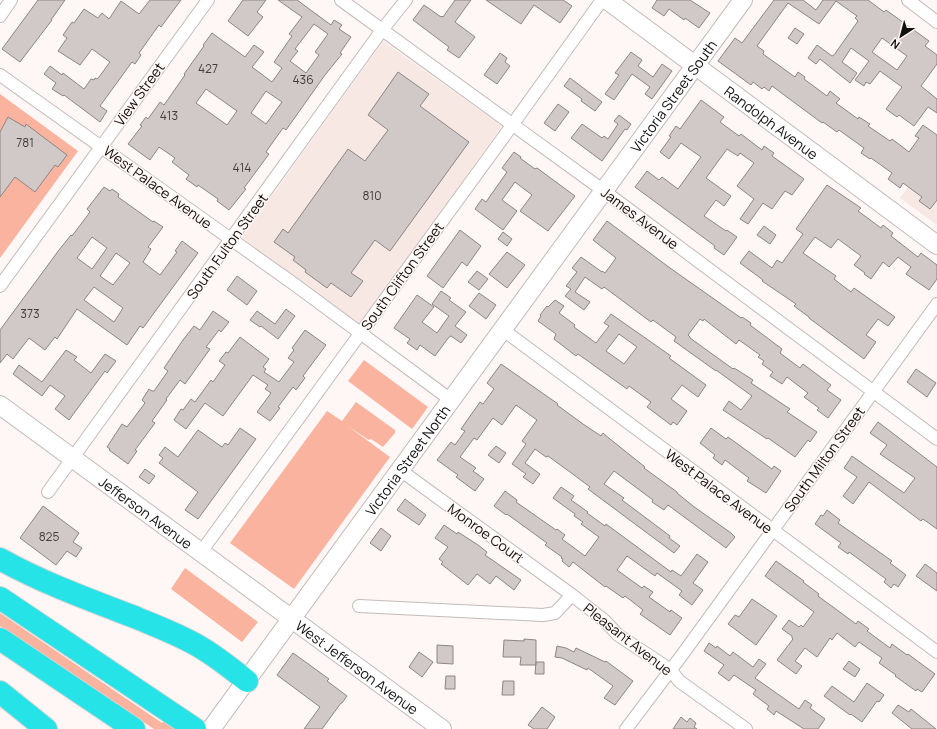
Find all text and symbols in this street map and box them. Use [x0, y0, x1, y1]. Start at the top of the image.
north arrow [881, 16, 921, 56]
street label: Victoria Street South [626, 36, 721, 156]
text: N [887, 36, 902, 53]
street label: View Street [110, 58, 169, 130]
house number: 427 [198, 60, 218, 77]
house number: 436 [292, 71, 314, 88]
street label: Randolph Avenue [721, 81, 822, 163]
house number: 413 [160, 107, 178, 124]
house number: 781 [16, 134, 34, 151]
street label: West Palace Avenue [100, 141, 216, 233]
house number: 414 [233, 159, 251, 176]
street label: James Avenue [597, 183, 683, 253]
house number: 810 [363, 187, 381, 204]
street label: South Fulton Street [182, 189, 272, 303]
street label: South Clifton Street [356, 218, 448, 334]
house number: 373 [20, 305, 40, 322]
street label: Victoria Street North [361, 401, 454, 519]
street label: South Milton Street [779, 402, 869, 516]
street label: West Palace Avenue [662, 444, 776, 538]
street label: Jefferson Avenue [95, 471, 197, 553]
street label: Monroe Court [444, 499, 528, 567]
house number: 825 [39, 528, 59, 545]
street label: Pleasant Avenue [580, 598, 676, 680]
street label: West Jefferson Avenue [292, 616, 422, 718]

